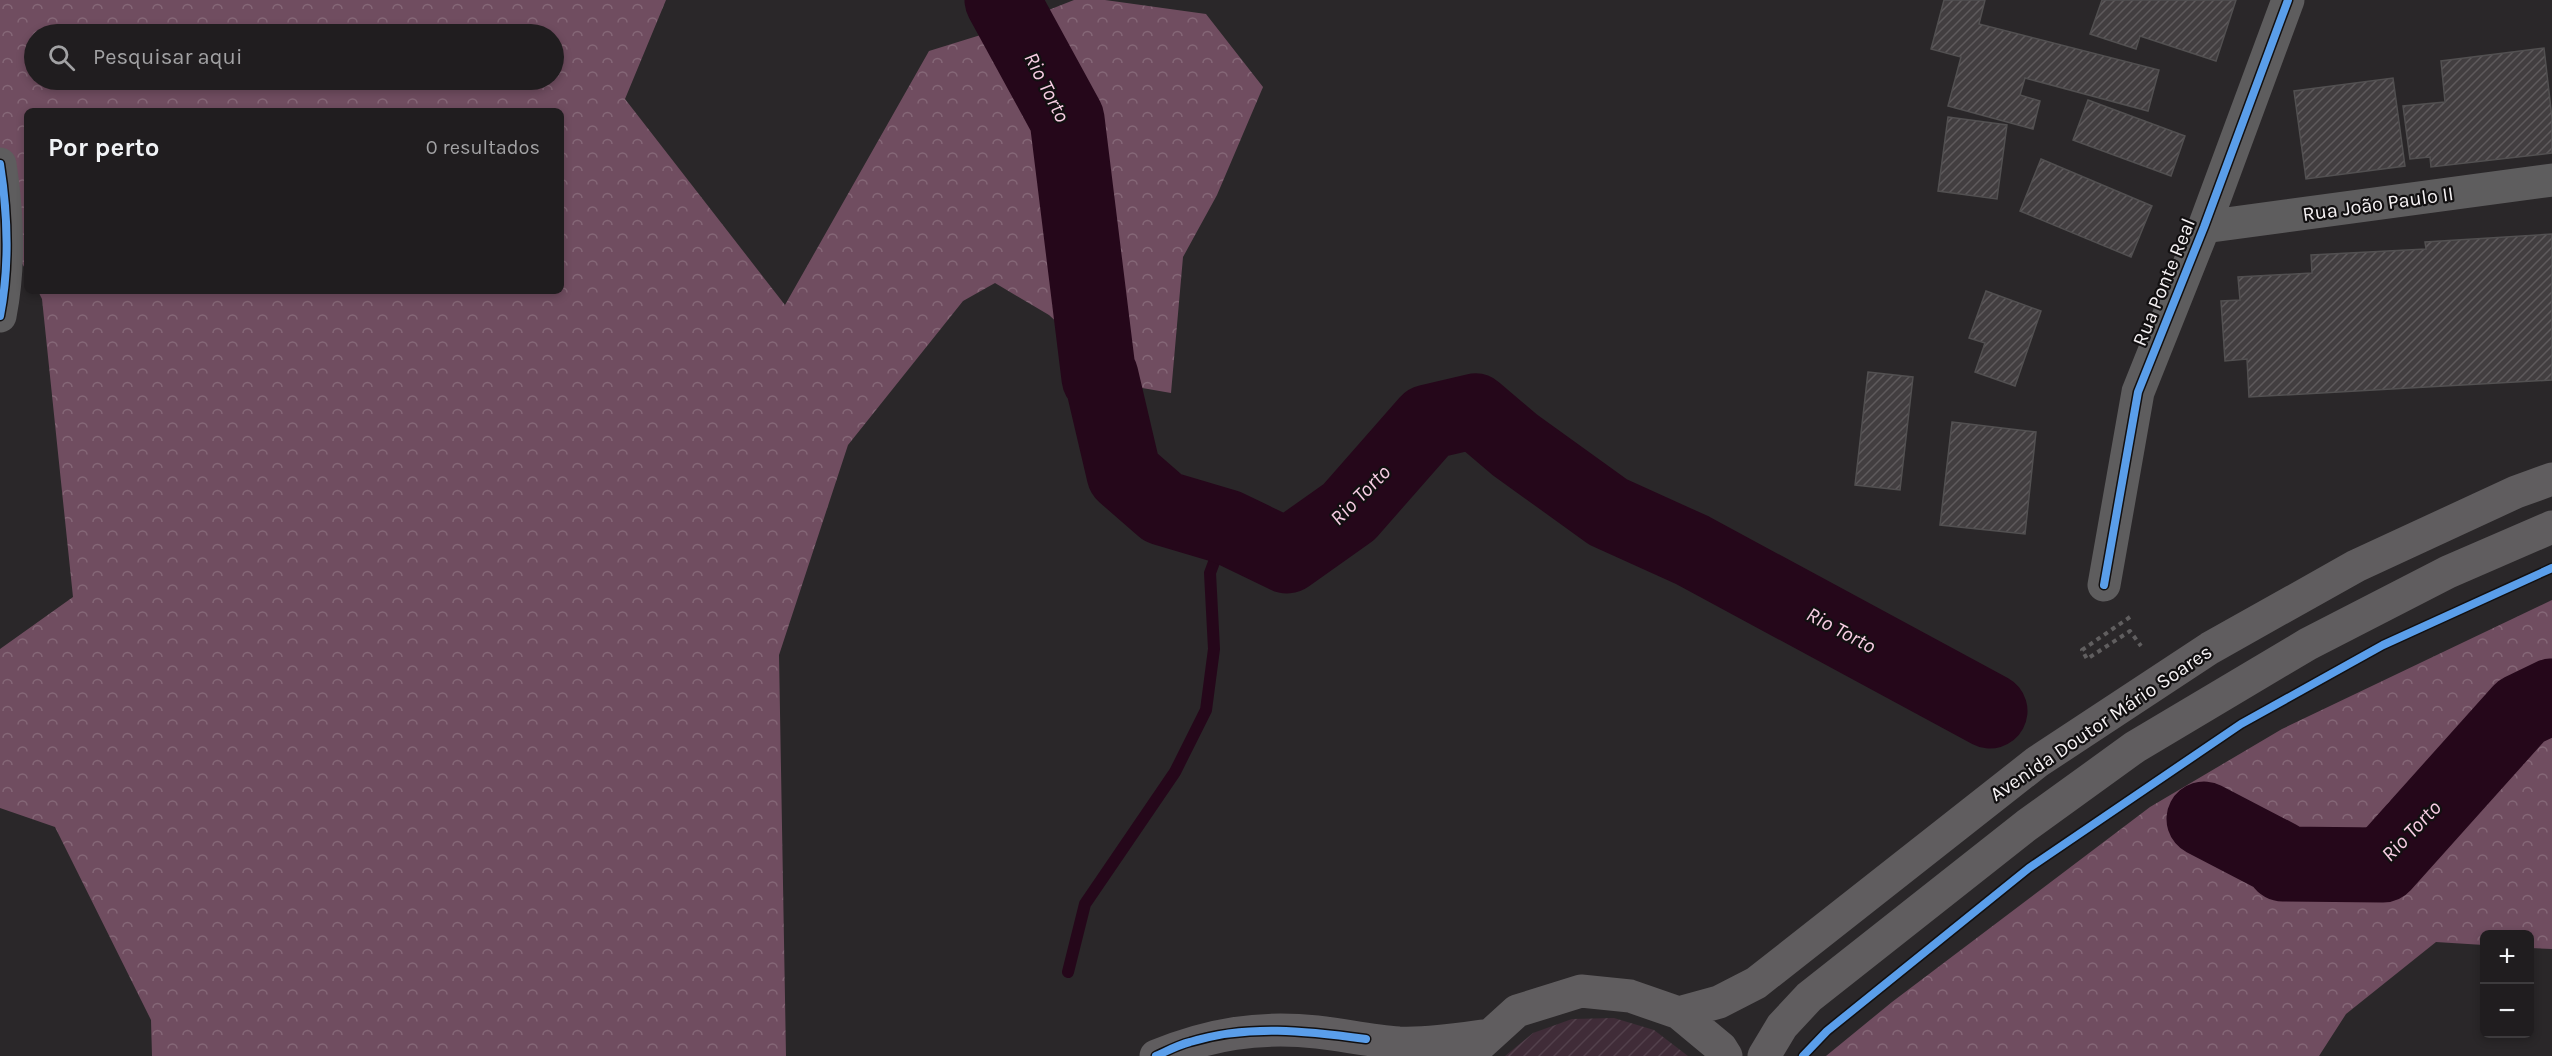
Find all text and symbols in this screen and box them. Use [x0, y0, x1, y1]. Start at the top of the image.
search box [24, 24, 564, 90]
icon: search [45, 41, 78, 74]
text: Pesquisar aqui [93, 44, 242, 70]
water label: Rio Torto [1019, 48, 1075, 126]
text: Por perto [48, 132, 159, 163]
text: 0 resultados [426, 136, 540, 159]
street label: Rua João Paulo II [2301, 182, 2455, 226]
street label: Rua Ponte Real [2128, 215, 2200, 349]
water label: Rio Torto [1325, 460, 1395, 530]
water label: Rio Torto [1802, 602, 1880, 659]
street label: Avenida Doutor Mário Soares [1986, 640, 2216, 806]
water label: Rio Torto [2376, 795, 2446, 866]
map controls [2480, 930, 2534, 1038]
button: + [2480, 930, 2534, 984]
button: − [2480, 984, 2534, 1038]

